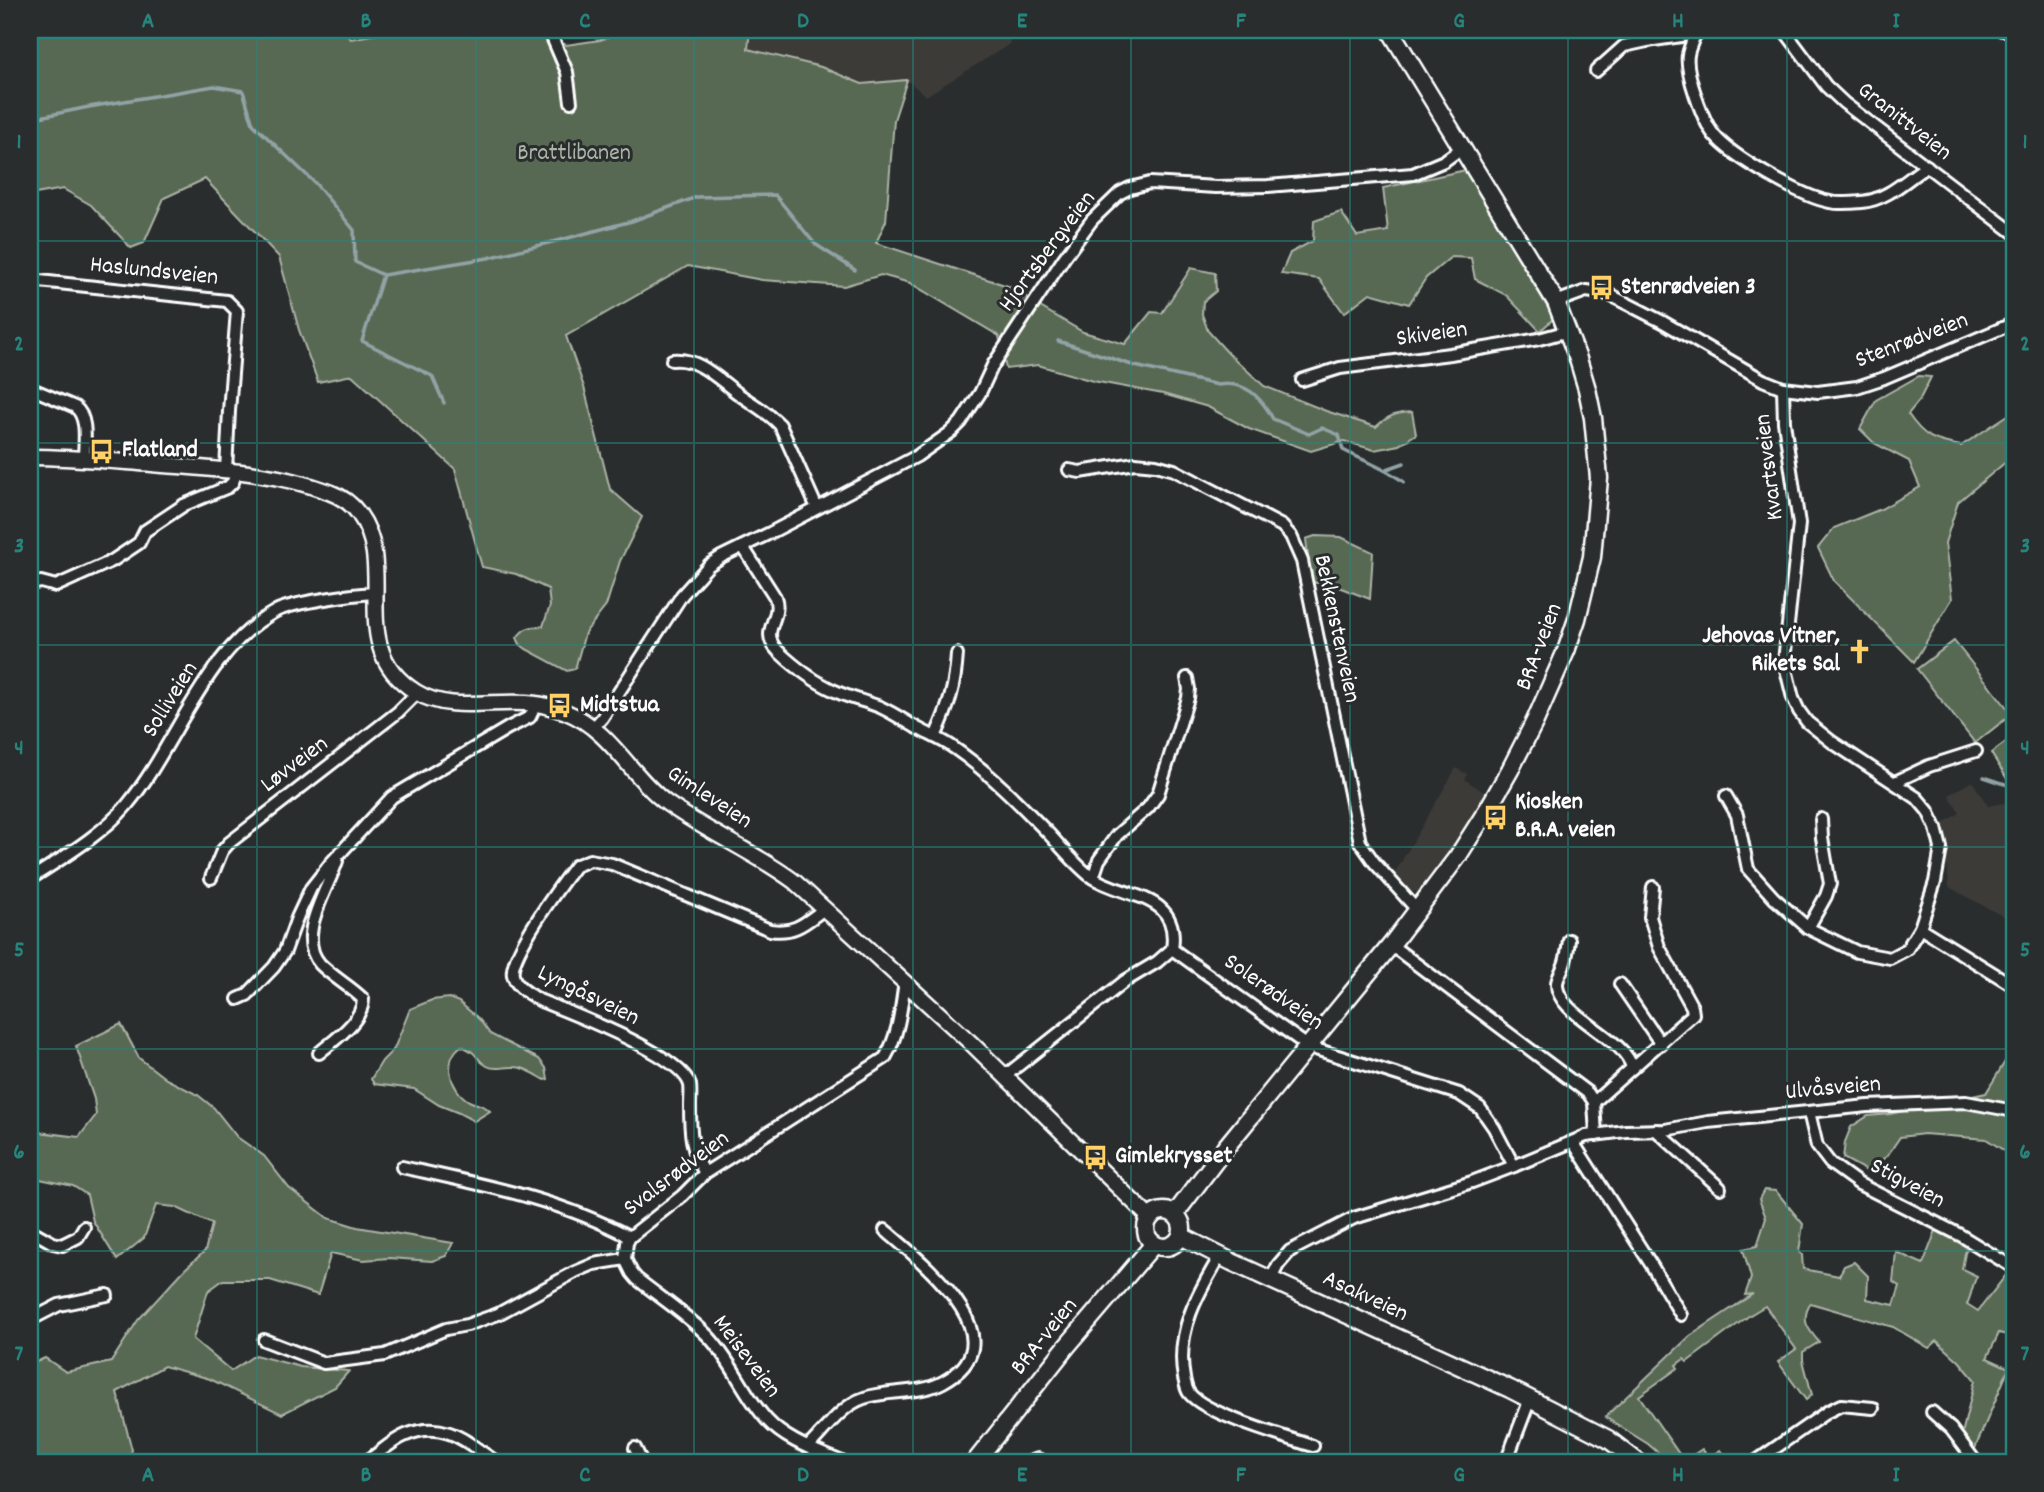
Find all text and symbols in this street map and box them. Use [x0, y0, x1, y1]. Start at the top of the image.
text: A [142, 6, 154, 39]
text: B [361, 6, 372, 39]
text: C [579, 6, 591, 39]
text: D [797, 6, 809, 39]
text: E [1017, 6, 1028, 39]
text: F [1236, 6, 1247, 39]
text: G [1453, 6, 1465, 39]
text: H [1672, 6, 1684, 39]
text: I [1892, 6, 1900, 39]
street label: Granittveien [1849, 74, 1959, 170]
text: 1 [16, 127, 22, 160]
text: 1 [2022, 127, 2028, 160]
park label: Brattlibanen [517, 137, 631, 171]
street label: Hjortsbergveien [991, 184, 1105, 320]
street label: Haslundsveien [88, 248, 220, 296]
place label: Stenrødveien 3 [1621, 271, 1756, 305]
bus stop icon: Stenrødveien 3 [1587, 274, 1615, 302]
street label: Stenrødveien [1851, 304, 1973, 378]
street label: Skiveien [1394, 313, 1470, 357]
text: 2 [14, 329, 24, 362]
text: 2 [2020, 329, 2030, 362]
street label: Kvartsveien [1747, 412, 1793, 522]
place label: Flatland [122, 434, 198, 468]
bus stop icon: Flatland [88, 437, 116, 465]
text: 3 [14, 531, 24, 564]
text: 3 [2020, 531, 2030, 564]
street label: Bekkenstenveien [1304, 552, 1368, 706]
street label: BRA-veien [1508, 598, 1572, 696]
place label: Jehovas Vitner, Rikets Sal [1702, 620, 1840, 682]
church icon: Jehovas Vitner, Rikets Sal [1846, 637, 1874, 665]
street label: Solliveien [134, 655, 208, 745]
place label: Midtstua [580, 689, 660, 723]
bus stop icon: Midtstua [546, 692, 574, 720]
street label: Løvveien [254, 728, 336, 802]
text: 4 [14, 733, 24, 766]
text: 4 [2020, 733, 2030, 766]
street label: Gimleveien [660, 758, 758, 838]
place label: Kiosken B.R.A. veien [1515, 786, 1615, 848]
bus stop icon: Kiosken B.R.A. veien [1481, 803, 1509, 831]
text: 5 [14, 935, 24, 968]
text: 5 [2020, 935, 2030, 968]
street label: Solerødveien [1216, 946, 1330, 1040]
street label: Lyngåsveien [531, 957, 645, 1035]
street label: Ulvåsveien [1784, 1068, 1882, 1110]
street label: Svalsrødveien [617, 1123, 737, 1225]
text: 6 [13, 1137, 25, 1170]
text: 6 [2019, 1137, 2031, 1170]
place label: Gimlekrysset [1115, 1140, 1233, 1174]
bus stop icon: Gimlekrysset [1081, 1143, 1109, 1171]
street label: Stigveien [1863, 1150, 1951, 1218]
street label: Asakveien [1317, 1262, 1413, 1332]
street label: BRA-veien [1003, 1291, 1087, 1383]
street label: Meiseveien [703, 1308, 789, 1406]
text: 7 [15, 1339, 24, 1372]
text: 7 [2021, 1339, 2030, 1372]
text: A [142, 1460, 154, 1492]
text: B [361, 1460, 372, 1492]
text: C [579, 1460, 591, 1492]
text: D [797, 1460, 809, 1492]
text: E [1017, 1460, 1028, 1492]
text: F [1236, 1460, 1247, 1492]
text: G [1453, 1460, 1465, 1492]
text: H [1672, 1460, 1684, 1492]
text: I [1892, 1460, 1900, 1492]

